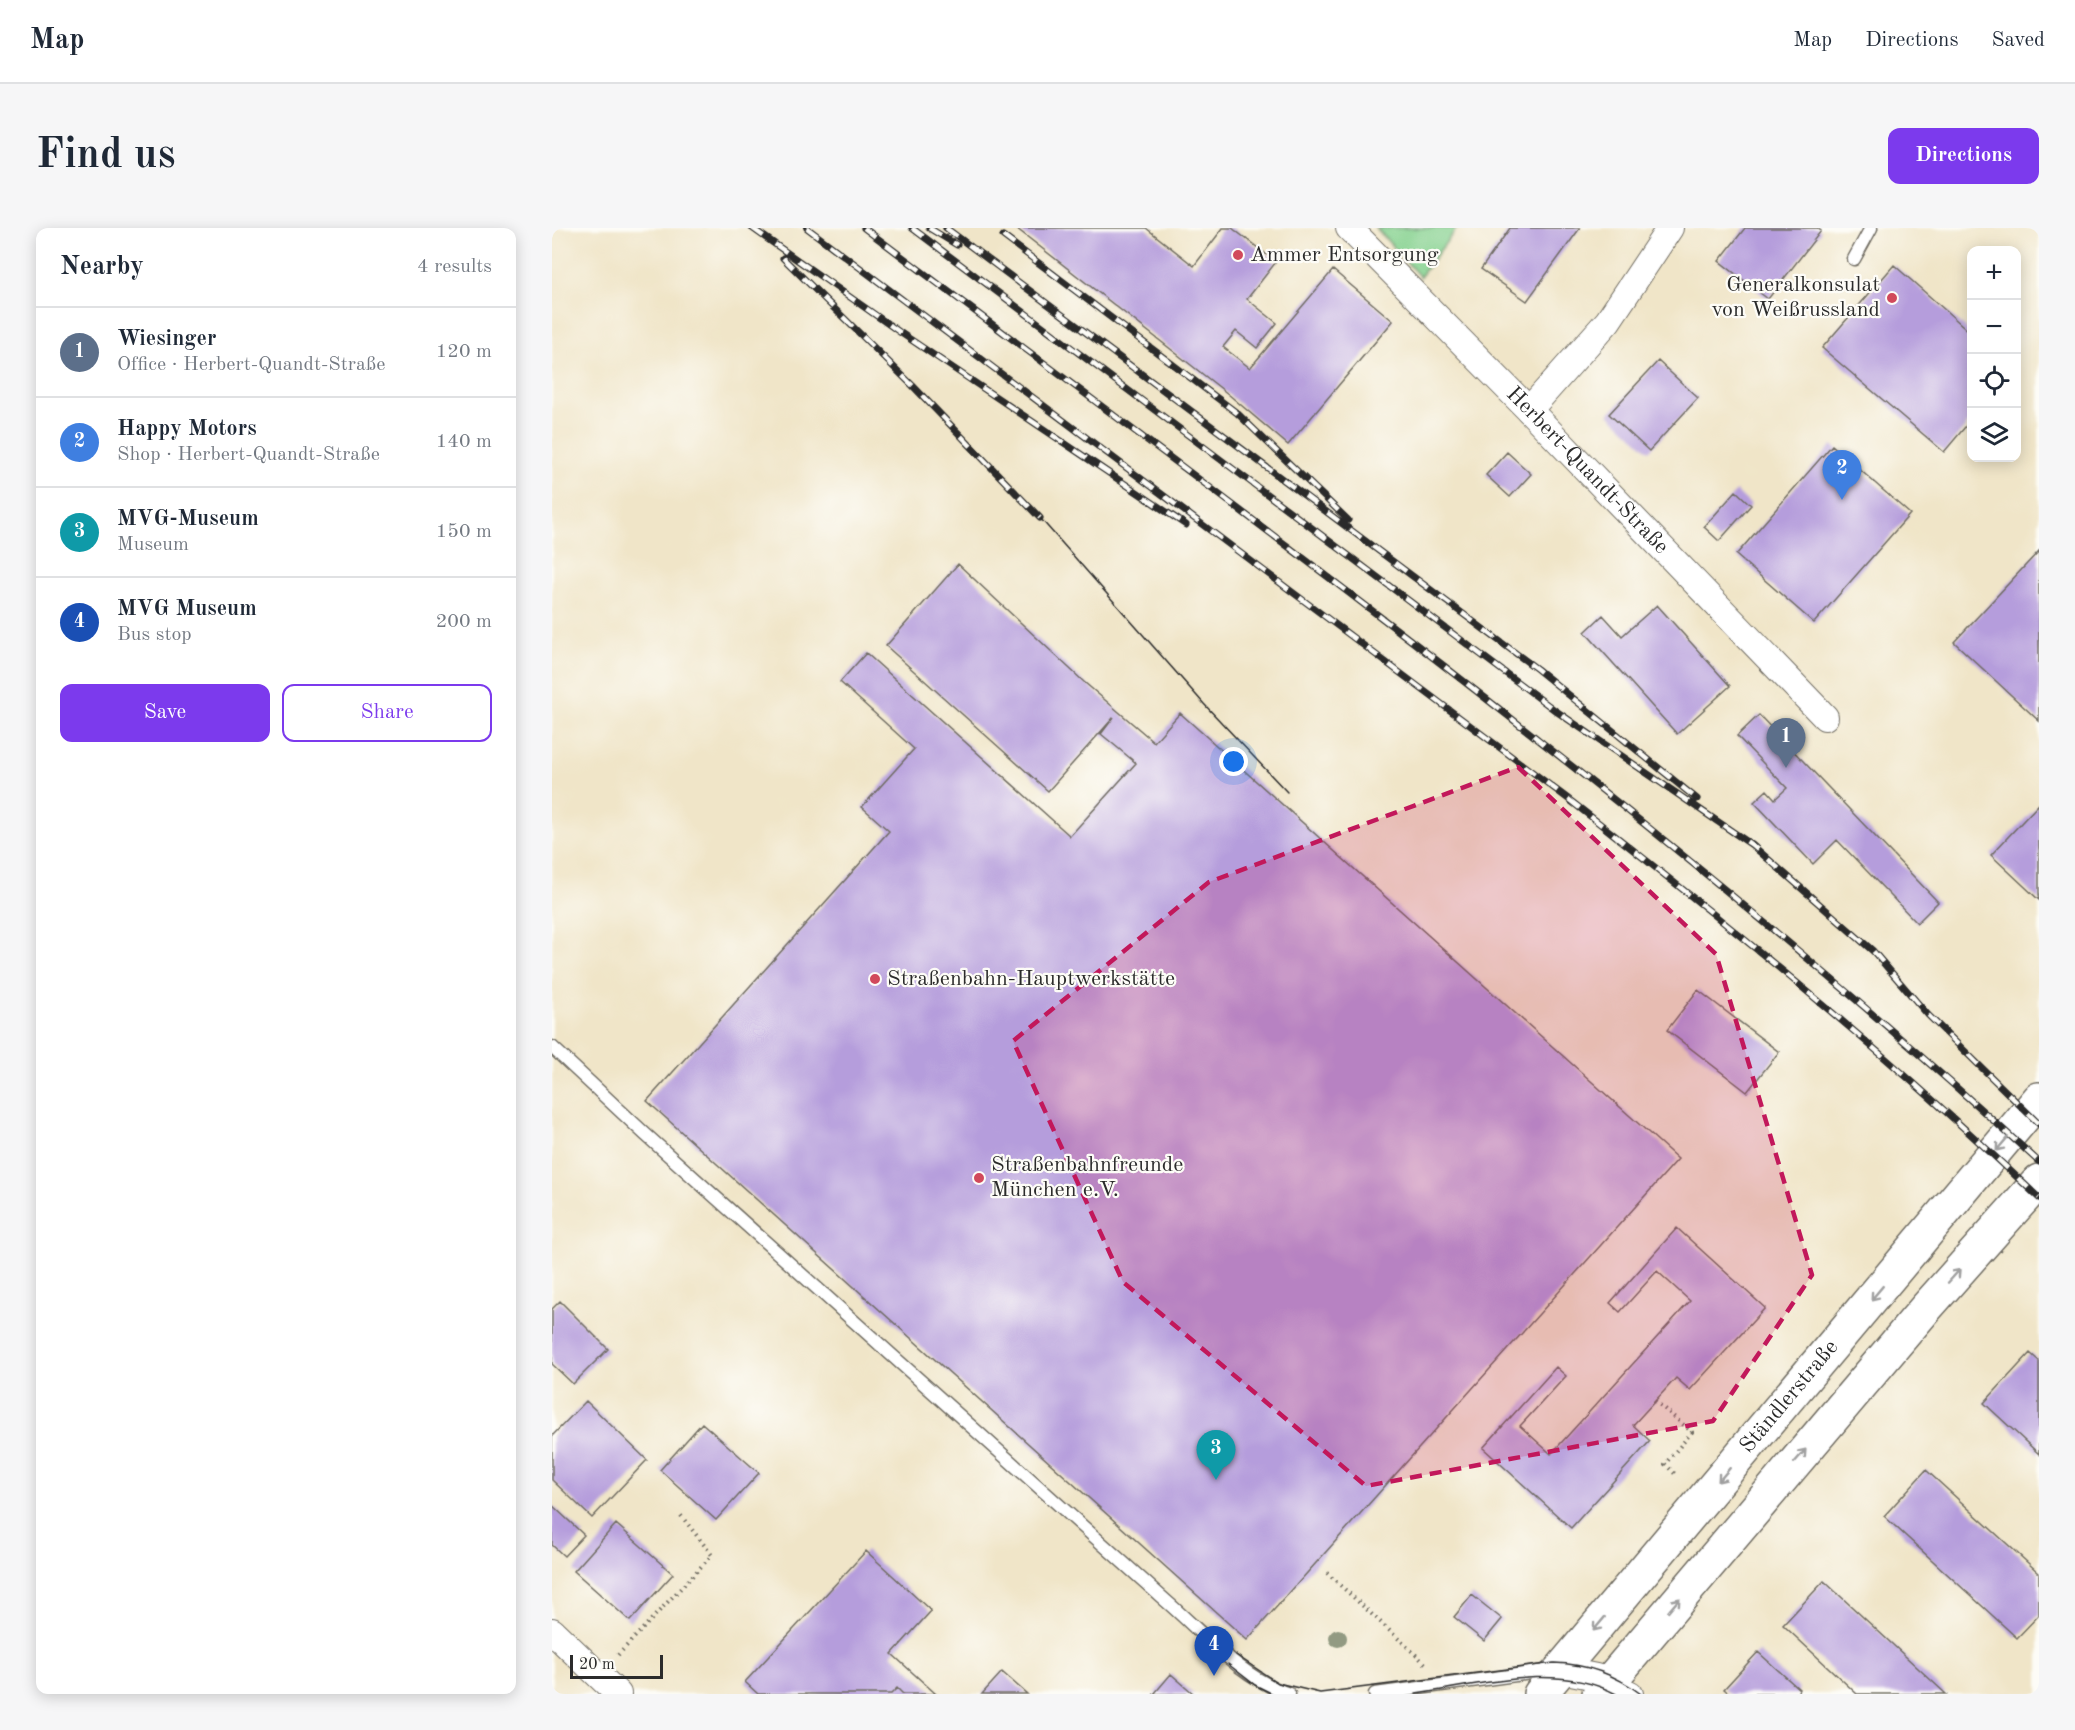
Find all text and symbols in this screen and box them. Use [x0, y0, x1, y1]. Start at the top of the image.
text: Map [30, 27, 84, 55]
text: Map [1793, 30, 1832, 51]
text: Directions [1865, 30, 1959, 51]
text: Saved [1992, 30, 2045, 51]
button: Directions [1888, 128, 2039, 184]
text: Find us [36, 135, 175, 177]
place label: Ammer Entsorgung [1250, 244, 1439, 266]
map controls [1967, 246, 2021, 462]
button: + [1967, 246, 2021, 300]
marker: Ammer Entsorgung [1231, 248, 1245, 262]
text: Nearby [60, 254, 144, 280]
text: 4 results [417, 257, 492, 277]
place label: Generalkonsulat von Weißrussland [1711, 274, 1880, 321]
marker: Generalkonsulat von Weißrussland [1885, 291, 1899, 305]
button: − [1967, 300, 2021, 354]
text: Wiesinger [117, 328, 216, 350]
text: 1 [74, 342, 85, 362]
text: 120 m [436, 342, 492, 362]
button: locate [1967, 354, 2021, 408]
text: Office · Herbert-Quandt-Straße [117, 355, 386, 375]
street label: Herbert-Quandt-Straße [1502, 383, 1673, 558]
button: layers [1967, 408, 2021, 462]
text: Happy Motors [117, 418, 257, 440]
text: 2 [74, 432, 85, 452]
text: 140 m [436, 432, 492, 452]
text: Shop · Herbert-Quandt-Straße [117, 445, 380, 465]
pin: 2 [1822, 450, 1862, 500]
text: MVG-Museum [117, 508, 259, 530]
text: 3 [74, 522, 85, 542]
text: 150 m [436, 522, 492, 542]
text: Museum [117, 535, 189, 555]
text: MVG Museum [117, 598, 257, 620]
text: 4 [74, 612, 85, 632]
text: 200 m [436, 612, 492, 632]
text: Bus stop [117, 625, 192, 645]
button: Save [60, 684, 270, 742]
button: Share [282, 684, 492, 742]
pin: 1 [1766, 718, 1806, 768]
your location [1219, 747, 1248, 776]
place label: Straßenbahn-Hauptwerkstätte [887, 968, 1175, 990]
marker: Straßenbahn-Hauptwerkstätte [868, 972, 882, 986]
one-way arrow [1995, 1135, 2008, 1151]
place label: Straßenbahnfreunde München e.V. [991, 1154, 1183, 1201]
marker: Straßenbahnfreunde München e.V. [972, 1171, 986, 1185]
one-way arrow [1947, 1269, 1961, 1284]
one-way arrow [1870, 1285, 1883, 1301]
street label: Ständlerstraße [1736, 1336, 1843, 1457]
pin: 3 [1196, 1430, 1236, 1480]
one-way arrow [1793, 1449, 1807, 1464]
one-way arrow [1718, 1467, 1731, 1483]
one-way arrow [1667, 1598, 1681, 1613]
one-way arrow [1592, 1616, 1606, 1631]
pin: 4 [1194, 1626, 1234, 1676]
scale bar [570, 1652, 663, 1680]
text: 20 m [579, 1657, 615, 1673]

